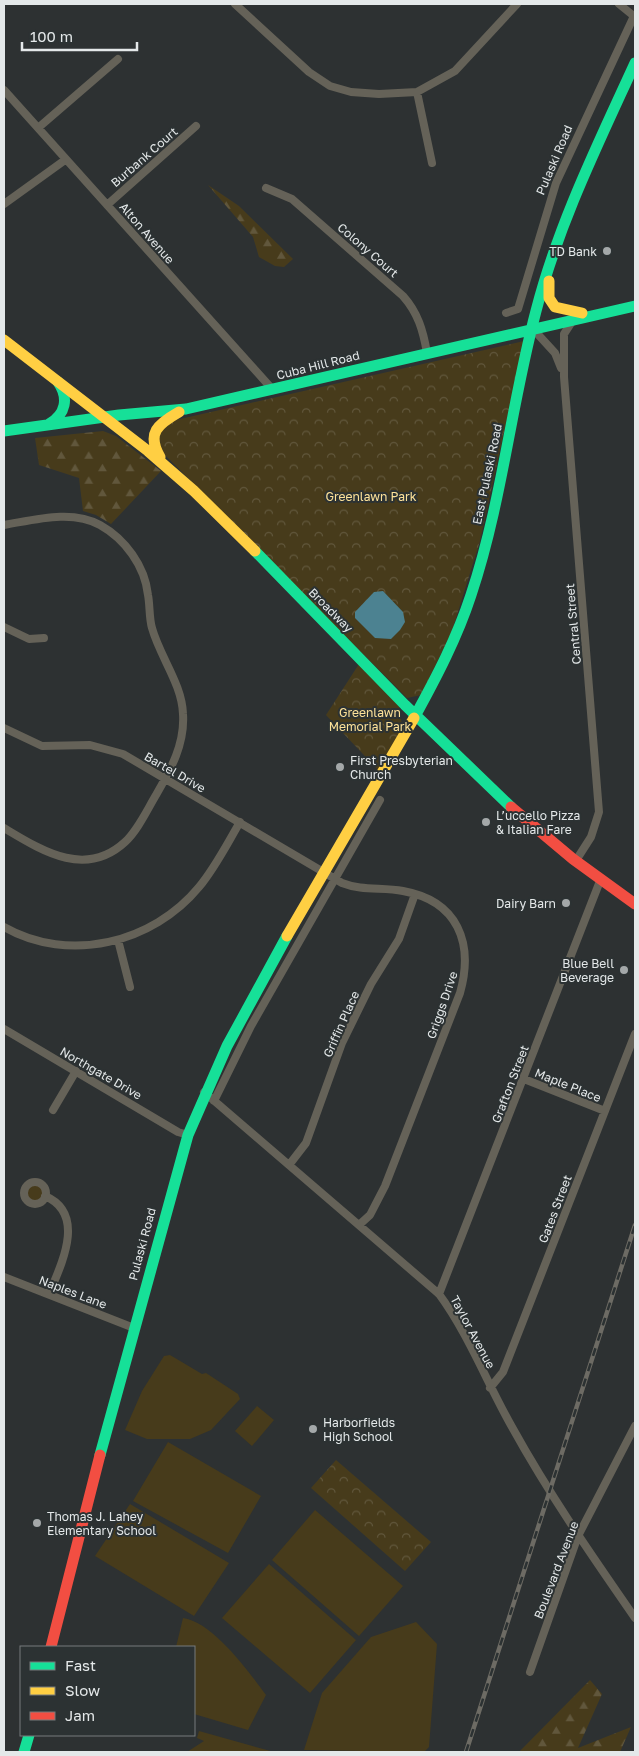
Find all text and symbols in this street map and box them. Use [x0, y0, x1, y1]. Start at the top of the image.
scale bar [22, 20, 138, 52]
text: 100 m [30, 27, 73, 45]
street label: Pulaski Road [533, 123, 575, 197]
street label: Burbank Court [108, 124, 181, 190]
street label: Alton Avenue [116, 199, 178, 267]
street label: Colony Court [335, 220, 402, 281]
place label: TD Bank [549, 244, 597, 259]
marker: TD Bank [601, 245, 613, 257]
street label: Cuba Hill Road [275, 347, 361, 383]
street label: East Pulaski Road [469, 422, 505, 526]
park label: Greenlawn Park [326, 489, 417, 504]
street label: Central Street [562, 583, 584, 665]
street label: Broadway [306, 585, 357, 636]
park label: Greenlawn Memorial Park [329, 705, 412, 734]
street label: Bartel Drive [142, 748, 208, 796]
place label: First Presbyterian Church [350, 753, 453, 782]
marker: First Presbyterian Church [334, 761, 346, 773]
place label: L’uccello Pizza & Italian Fare [496, 808, 580, 837]
marker: L’uccello Pizza & Italian Fare [480, 816, 492, 828]
place label: Dairy Barn [496, 896, 556, 911]
marker: Dairy Barn [560, 897, 572, 909]
place label: Blue Bell Beverage [560, 956, 614, 985]
marker: Blue Bell Beverage [618, 964, 630, 976]
street label: Griggs Drive [423, 969, 461, 1041]
street label: Griffin Place [320, 989, 362, 1059]
street label: Grafton Street [488, 1043, 532, 1125]
street label: Northgate Drive [57, 1044, 145, 1103]
street label: Maple Place [533, 1065, 603, 1105]
street label: Gates Street [535, 1173, 575, 1245]
street label: Pulaski Road [125, 1206, 159, 1282]
street label: Naples Lane [37, 1272, 109, 1312]
street label: Taylor Avenue [447, 1293, 499, 1371]
place label: Harborfields High School [323, 1415, 395, 1444]
marker: Harborfields High School [307, 1423, 319, 1435]
place label: Thomas J. Lahey Elementary School [47, 1509, 156, 1538]
marker: Thomas J. Lahey Elementary School [31, 1517, 43, 1529]
street label: Boulevard Avenue [530, 1519, 582, 1621]
legend [20, 1646, 195, 1736]
text: Fast [65, 1656, 96, 1674]
text: Slow [65, 1681, 100, 1699]
text: Jam [65, 1706, 95, 1724]

